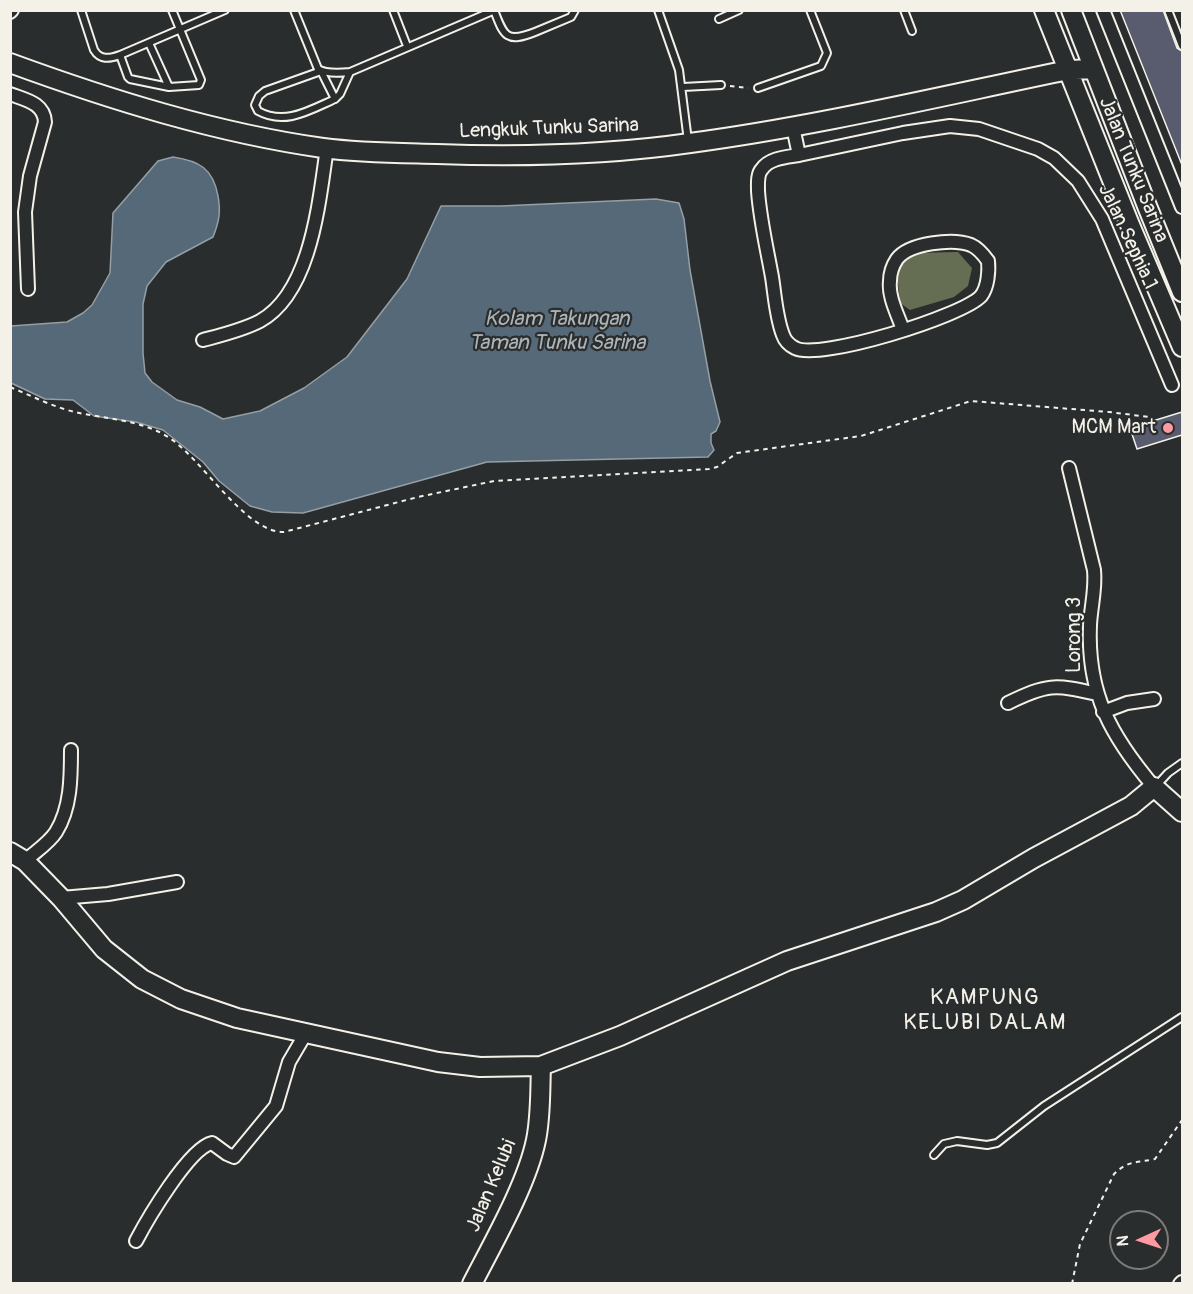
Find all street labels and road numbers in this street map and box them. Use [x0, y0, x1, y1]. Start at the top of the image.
street label: Jalan Tunku Sarina [1093, 94, 1173, 246]
street label: Lengkuk Tunku Sarina [459, 114, 639, 144]
street label: Jalan Sephia 1 [1092, 180, 1162, 294]
street label: Lorong 3 [1063, 597, 1087, 673]
street label: Jalan Kelubi [462, 1136, 522, 1236]

